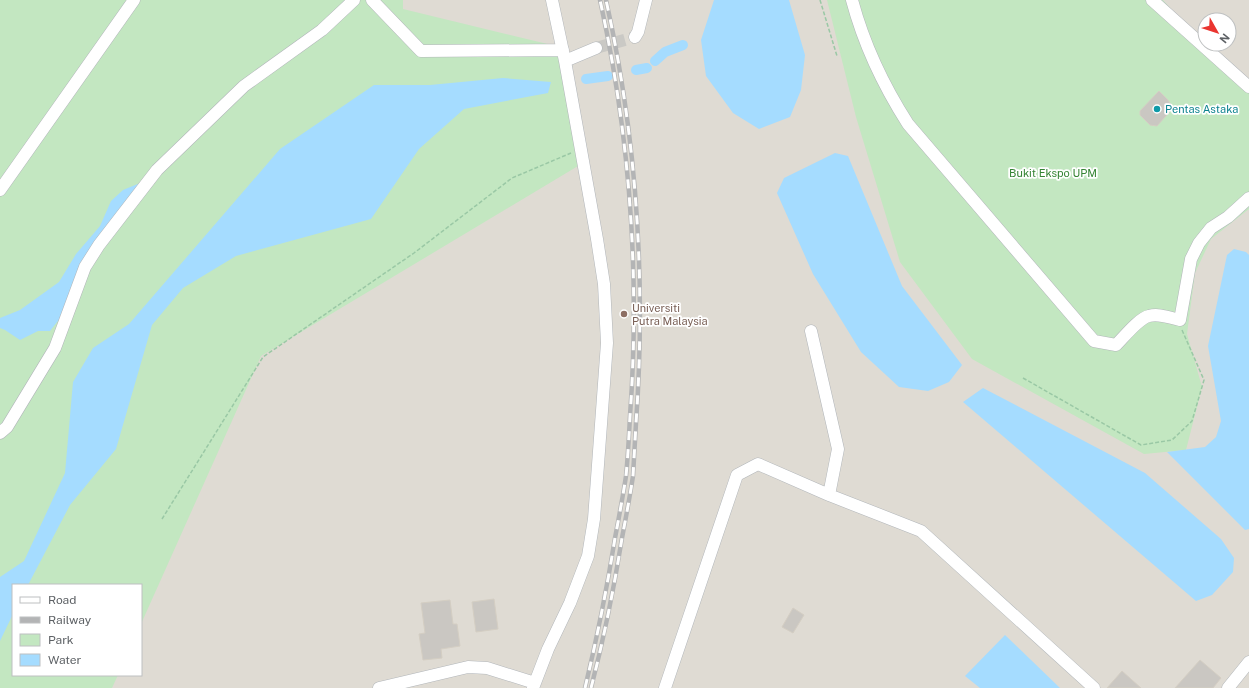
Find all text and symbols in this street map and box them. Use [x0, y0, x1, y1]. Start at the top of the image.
north arrow [1197, 12, 1237, 52]
text: N [1217, 31, 1232, 45]
place label: Pentas Astaka [1165, 103, 1238, 115]
marker: Pentas Astaka [1152, 104, 1162, 114]
park label: Bukit Ekspo UPM [1009, 167, 1097, 179]
place label: Universiti Putra Malaysia [632, 302, 708, 327]
marker: Universiti Putra Malaysia [619, 309, 629, 319]
legend [12, 584, 142, 676]
text: Road [48, 593, 76, 607]
text: Railway [48, 613, 92, 627]
text: Park [48, 633, 74, 647]
text: Water [48, 653, 82, 667]

